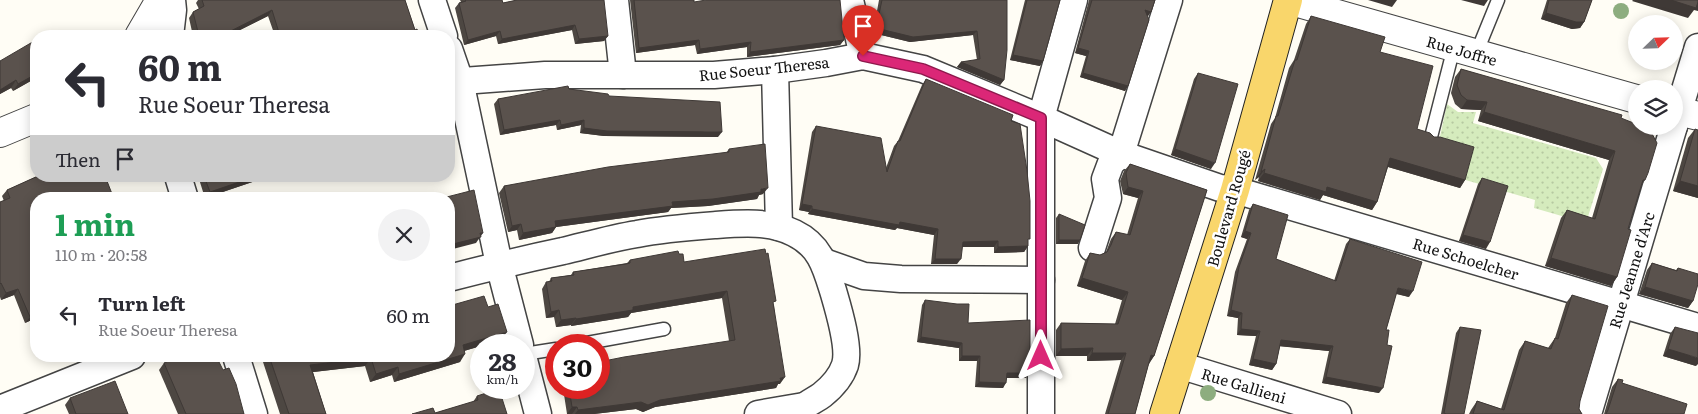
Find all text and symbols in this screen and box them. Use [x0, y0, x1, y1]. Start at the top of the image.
pin [842, 5, 884, 56]
icon: arrive [849, 12, 877, 40]
north arrow [1628, 15, 1682, 70]
map controls [1628, 15, 1683, 135]
street label: Rue Joffre [1424, 29, 1500, 71]
text: 60 m [138, 40, 222, 92]
icon: left [55, 50, 120, 115]
street label: Rue Soeur Theresa [698, 50, 831, 86]
button: layers [1628, 80, 1683, 135]
text: Rue Soeur Theresa [138, 87, 330, 120]
text: Then [55, 145, 101, 173]
icon: arrive [111, 145, 139, 173]
street label: Boulevard Rougé [1200, 147, 1256, 269]
text: 1 min [55, 201, 135, 245]
street label: Rue Jeanne d'Arc [1602, 208, 1660, 331]
button: close [378, 209, 430, 261]
street label: Rue Schoelcher [1410, 231, 1522, 285]
text: 110 m · 20:58 [55, 242, 147, 266]
text: Turn left [98, 289, 185, 317]
icon: left [55, 301, 83, 329]
text: 60 m [387, 301, 430, 329]
text: Rue Soeur Theresa [98, 317, 238, 341]
position arrow [1014, 329, 1066, 381]
speed limit sign: 30 [545, 334, 610, 399]
text: 28 [488, 342, 517, 379]
street label: Rue Gallieni [1199, 361, 1289, 409]
text: km/h [487, 370, 518, 388]

